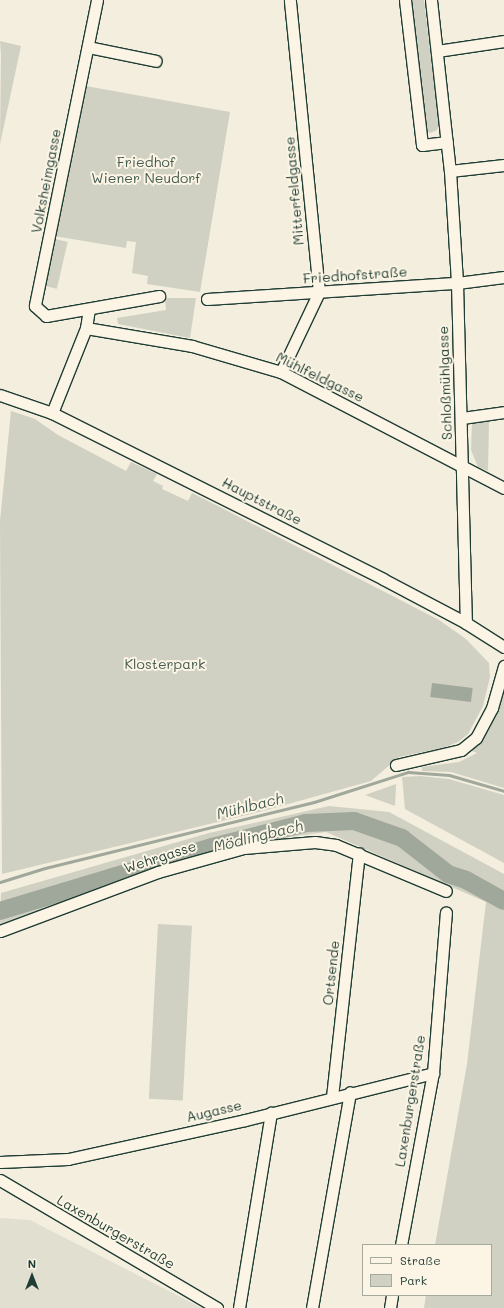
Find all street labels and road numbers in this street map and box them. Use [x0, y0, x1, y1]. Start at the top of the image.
street label: Volksheimgasse [28, 127, 64, 235]
street label: Mitterfeldgasse [281, 136, 307, 246]
street label: Friedhofstraße [302, 263, 408, 287]
street label: Schloßmühlgasse [435, 326, 455, 440]
street label: Mühlfeldgasse [273, 348, 367, 406]
street label: Hauptstraße [219, 474, 305, 528]
street label: Wehrgasse [122, 837, 198, 877]
street label: Ortsende [319, 940, 343, 1006]
street label: Laxenburgerstraße [391, 1034, 429, 1168]
street label: Augasse [185, 1096, 243, 1126]
street label: Laxenburgerstraße [54, 1191, 178, 1273]

